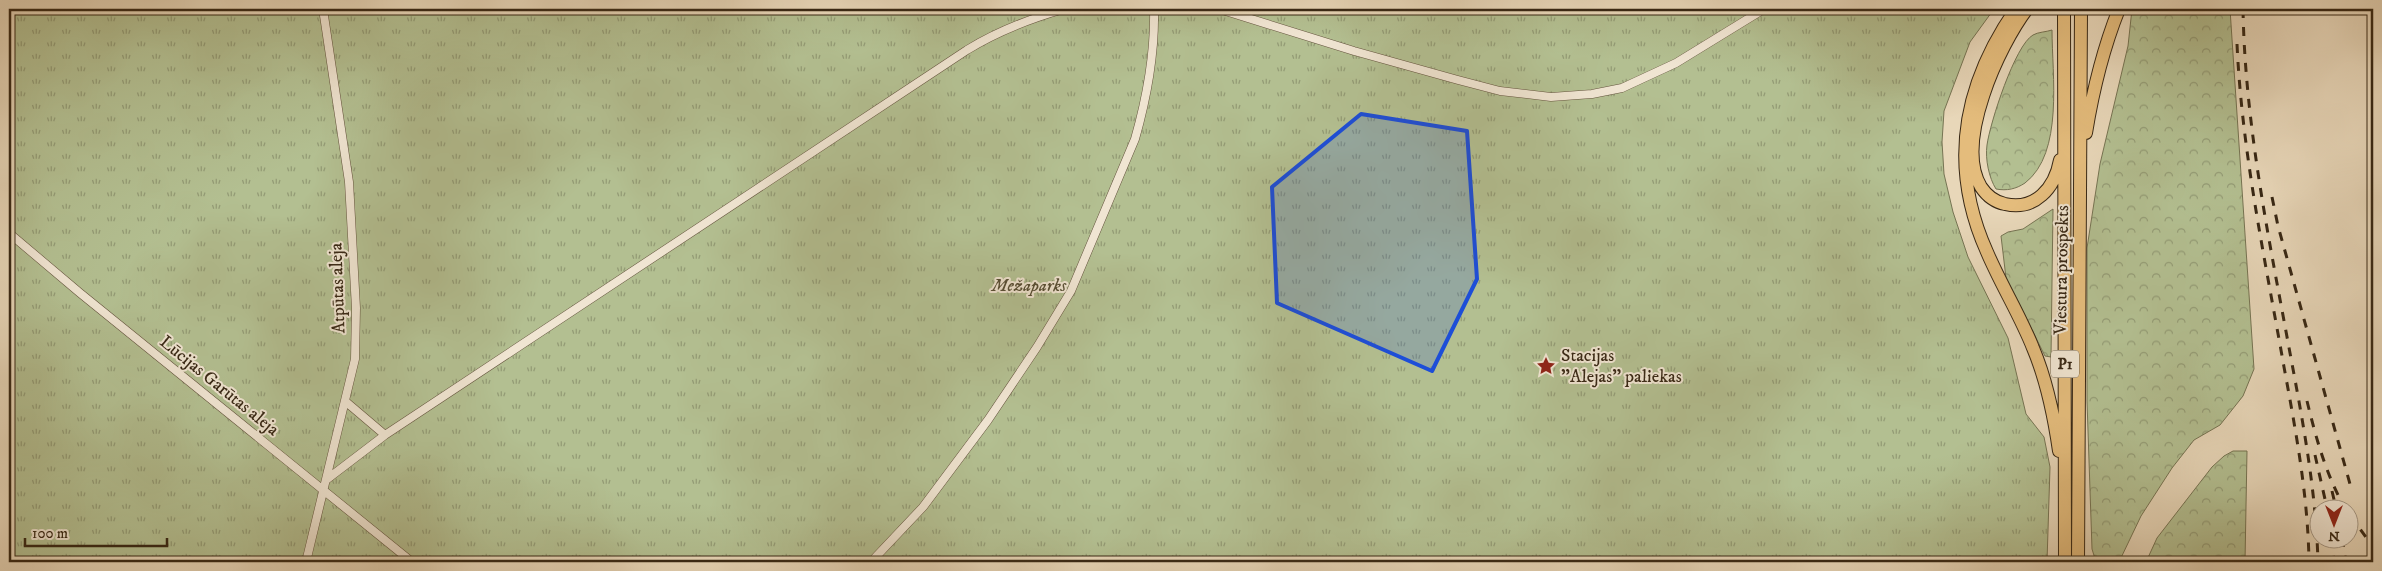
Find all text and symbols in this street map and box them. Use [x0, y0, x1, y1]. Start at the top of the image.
street label: Viestura prospekts [2050, 205, 2074, 336]
street label: Atpūtas aleja [325, 242, 351, 334]
park label: Mežaparks [990, 275, 1067, 297]
street label: Lūcijas Garūtas aleja [155, 331, 283, 441]
place label: Stacijas "Alejas" paliekas [1561, 345, 1682, 388]
road number: P1 [2051, 350, 2079, 378]
place icon: Stacijas "Alejas" paliekas [1535, 355, 1557, 377]
north arrow [2310, 498, 2360, 548]
scale bar [25, 516, 168, 548]
text: 100 m [32, 524, 68, 543]
text: N [2328, 527, 2340, 545]

